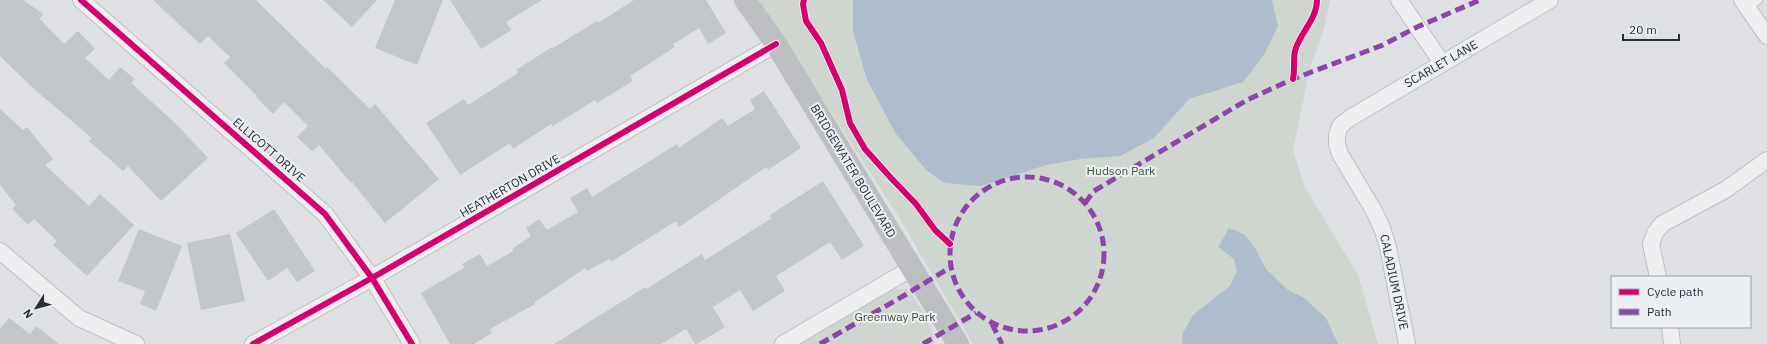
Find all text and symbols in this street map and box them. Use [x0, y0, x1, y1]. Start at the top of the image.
scale bar [1623, 16, 1679, 42]
text: 20 m [1629, 22, 1657, 37]
street label: SCARLET LANE [1402, 37, 1480, 91]
street label: BRIDGEWATER BOULEVARD [808, 101, 899, 240]
street label: ELLICOTT DRIVE [230, 114, 309, 185]
street label: HEATHERTON DRIVE [457, 151, 563, 220]
park label: Hudson Park [1087, 163, 1156, 178]
street label: CALADIUM DRIVE [1377, 233, 1412, 331]
legend [1611, 276, 1751, 328]
text: Cycle path [1647, 284, 1704, 299]
north arrow [16, 288, 56, 328]
text: Path [1647, 304, 1672, 319]
text: N [20, 307, 36, 321]
park label: Greenway Park [854, 309, 936, 324]

